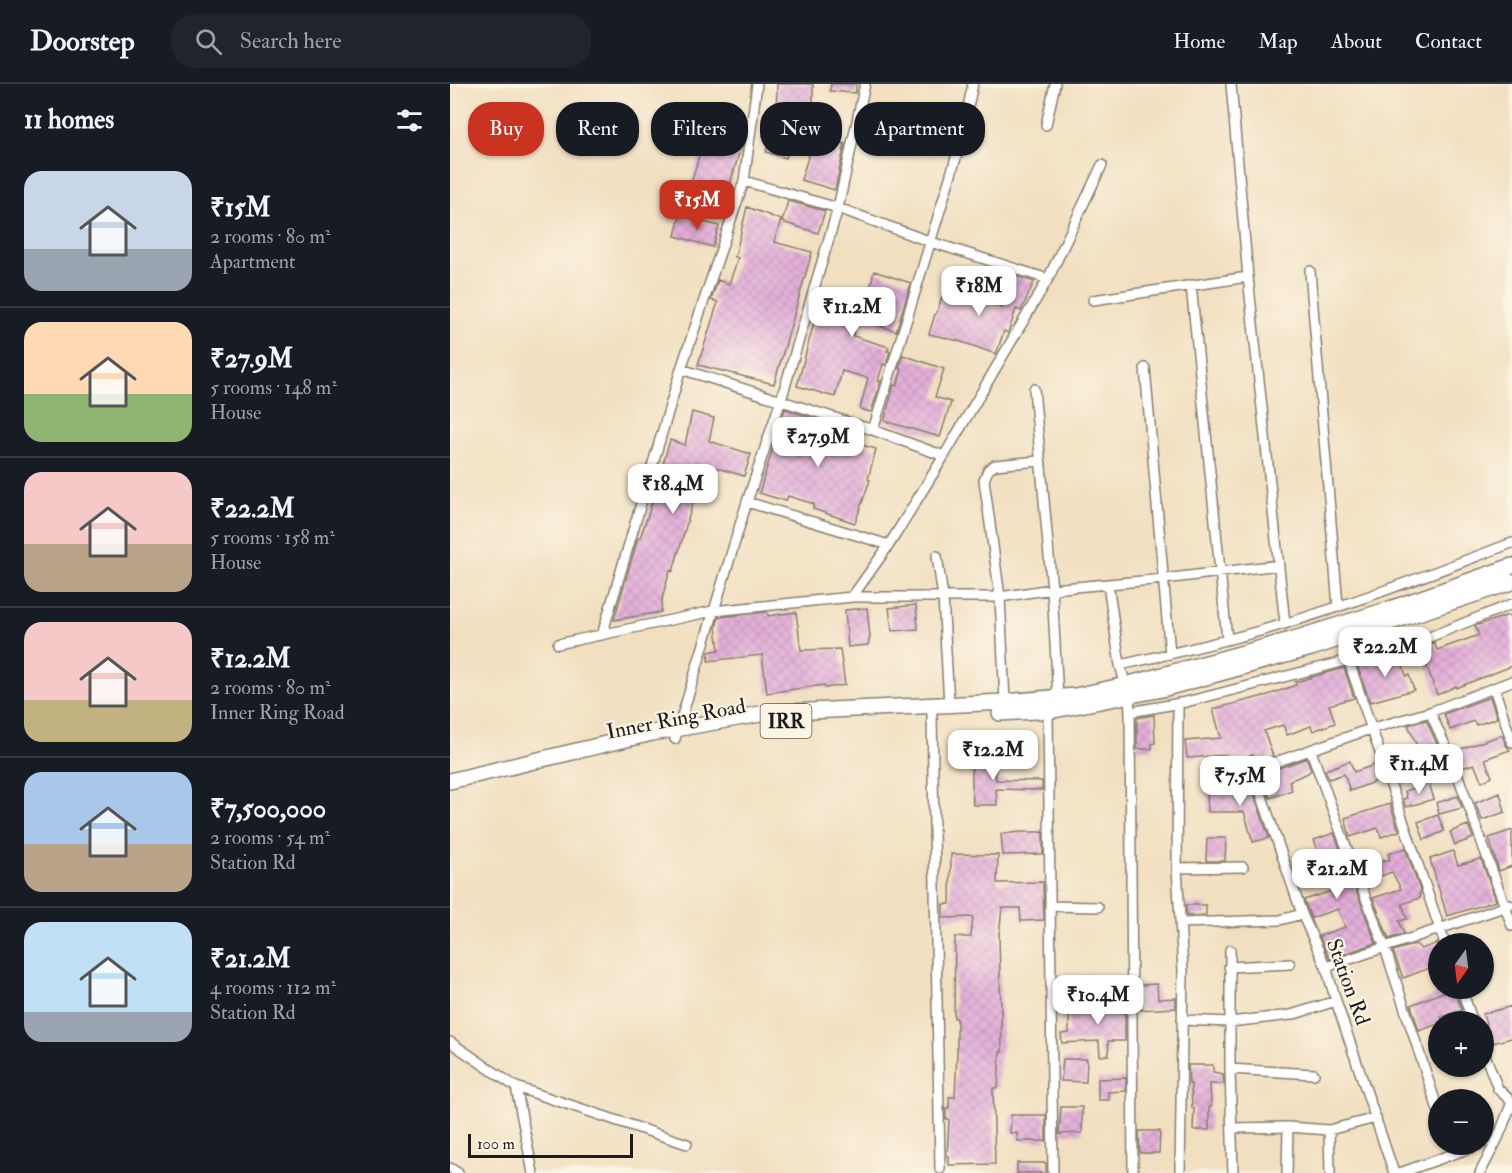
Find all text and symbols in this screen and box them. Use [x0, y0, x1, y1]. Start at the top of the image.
search box [171, 14, 591, 68]
text: Doorstep [30, 24, 135, 59]
icon: search [192, 25, 225, 58]
text: Search here [240, 27, 341, 55]
text: Home [1173, 28, 1225, 55]
text: Map [1258, 28, 1298, 55]
text: About [1331, 28, 1382, 55]
text: Contact [1415, 28, 1482, 55]
chip: Buy [468, 102, 544, 156]
chip: Rent [556, 102, 639, 156]
chip: Filters [651, 102, 748, 156]
chip: New [760, 102, 842, 156]
chip: Apartment [854, 102, 985, 156]
text: 11 homes [24, 104, 114, 136]
icon: filters [393, 104, 426, 137]
pin: ₹15M [661, 180, 733, 231]
text: ₹15M [674, 187, 720, 212]
text: ₹15M [210, 192, 271, 224]
icon: home [72, 195, 144, 267]
text: 2 rooms · 80 m² [210, 224, 331, 249]
text: Apartment [210, 249, 295, 274]
pin: ₹18M [943, 266, 1015, 317]
text: ₹18M [955, 273, 1003, 298]
pin: ₹11.2M [803, 287, 901, 338]
text: ₹11.2M [822, 294, 882, 319]
text: ₹27.9M [210, 343, 293, 375]
icon: home [72, 346, 144, 418]
text: 5 rooms · 148 m² [210, 375, 337, 400]
text: House [210, 400, 261, 425]
pin: ₹27.9M [769, 417, 867, 468]
text: ₹27.9M [786, 424, 850, 449]
pin: ₹18.4M [624, 464, 722, 515]
text: ₹18.4M [642, 471, 704, 496]
text: ₹22.2M [210, 493, 295, 525]
icon: home [72, 496, 144, 568]
text: 5 rooms · 158 m² [210, 525, 335, 550]
text: House [210, 550, 261, 575]
pin: ₹22.2M [1336, 627, 1434, 678]
text: ₹22.2M [1352, 634, 1418, 659]
text: ₹12.2M [210, 643, 291, 675]
icon: home [72, 646, 144, 718]
text: 2 rooms · 80 m² [210, 675, 331, 700]
street label: Inner Ring Road [604, 692, 749, 746]
text: Inner Ring Road [210, 700, 345, 725]
road number: IRR [760, 704, 812, 738]
pin: ₹12.2M [944, 730, 1042, 781]
text: ₹12.2M [962, 737, 1024, 762]
pin: ₹11.4M [1370, 744, 1468, 795]
text: ₹11.4M [1389, 751, 1449, 776]
pin: ₹7.5M [1198, 756, 1282, 807]
text: ₹7.5M [1214, 763, 1266, 788]
text: ₹7,500,000 [210, 793, 326, 825]
icon: home [72, 796, 144, 868]
text: 2 rooms · 54 m² [210, 825, 330, 850]
pin: ₹21.2M [1288, 849, 1386, 900]
text: Station Rd [210, 850, 296, 875]
text: ₹21.2M [1306, 856, 1368, 881]
north arrow [1428, 933, 1494, 999]
map controls [1428, 933, 1494, 1155]
street label: Station Rd [1320, 935, 1376, 1030]
text: ₹21.2M [210, 943, 291, 975]
icon: home [72, 946, 144, 1018]
text: 4 rooms · 112 m² [210, 975, 336, 1000]
pin: ₹10.4M [1049, 975, 1147, 1026]
text: ₹10.4M [1066, 982, 1130, 1007]
text: Station Rd [210, 1000, 296, 1025]
button: + [1428, 1011, 1494, 1077]
button: − [1428, 1089, 1494, 1155]
scale bar [468, 1131, 633, 1158]
text: 100 m [477, 1134, 515, 1154]

